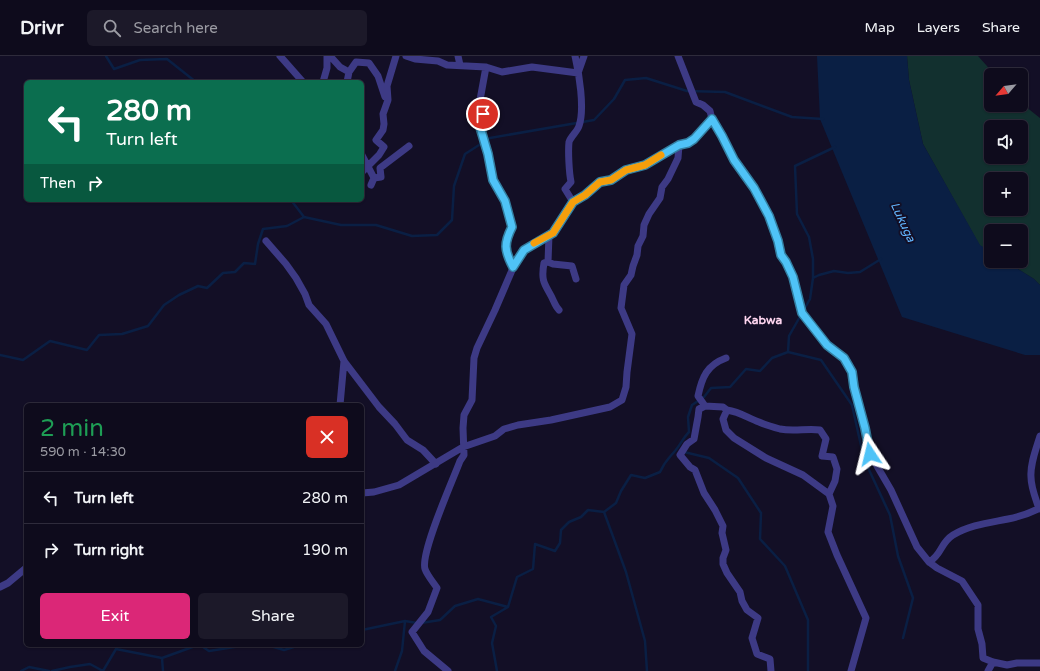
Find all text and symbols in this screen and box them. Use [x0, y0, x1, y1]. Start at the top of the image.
search box [87, 10, 367, 46]
text: Drivr [20, 17, 63, 39]
icon: search [101, 17, 123, 39]
text: Search here [133, 19, 218, 37]
text: Map [865, 19, 895, 36]
text: Layers [917, 19, 960, 36]
text: Share [982, 19, 1020, 36]
north arrow [984, 68, 1028, 112]
map controls [984, 68, 1028, 268]
text: 280 m [106, 94, 192, 128]
icon: left [40, 96, 92, 148]
pin [466, 97, 500, 131]
icon: arrive [472, 103, 494, 125]
button: sound [984, 120, 1028, 164]
text: Turn left [106, 128, 178, 150]
icon: right [84, 172, 106, 194]
button: + [984, 172, 1028, 216]
text: Then [40, 174, 76, 192]
water label: Lukuga [888, 200, 918, 244]
button: − [984, 224, 1028, 268]
district label: Kabwa [744, 313, 782, 327]
text: 2 min [40, 414, 104, 443]
button: close [306, 416, 348, 458]
position arrow [849, 433, 891, 475]
text: 590 m · 14:30 [40, 444, 126, 460]
icon: left [40, 487, 62, 509]
text: Turn left [74, 489, 134, 507]
text: 280 m [302, 489, 348, 507]
icon: right [40, 539, 62, 561]
text: Turn right [74, 541, 144, 559]
text: 190 m [302, 541, 348, 559]
button: Exit [40, 593, 190, 639]
button: Share [198, 593, 348, 639]

